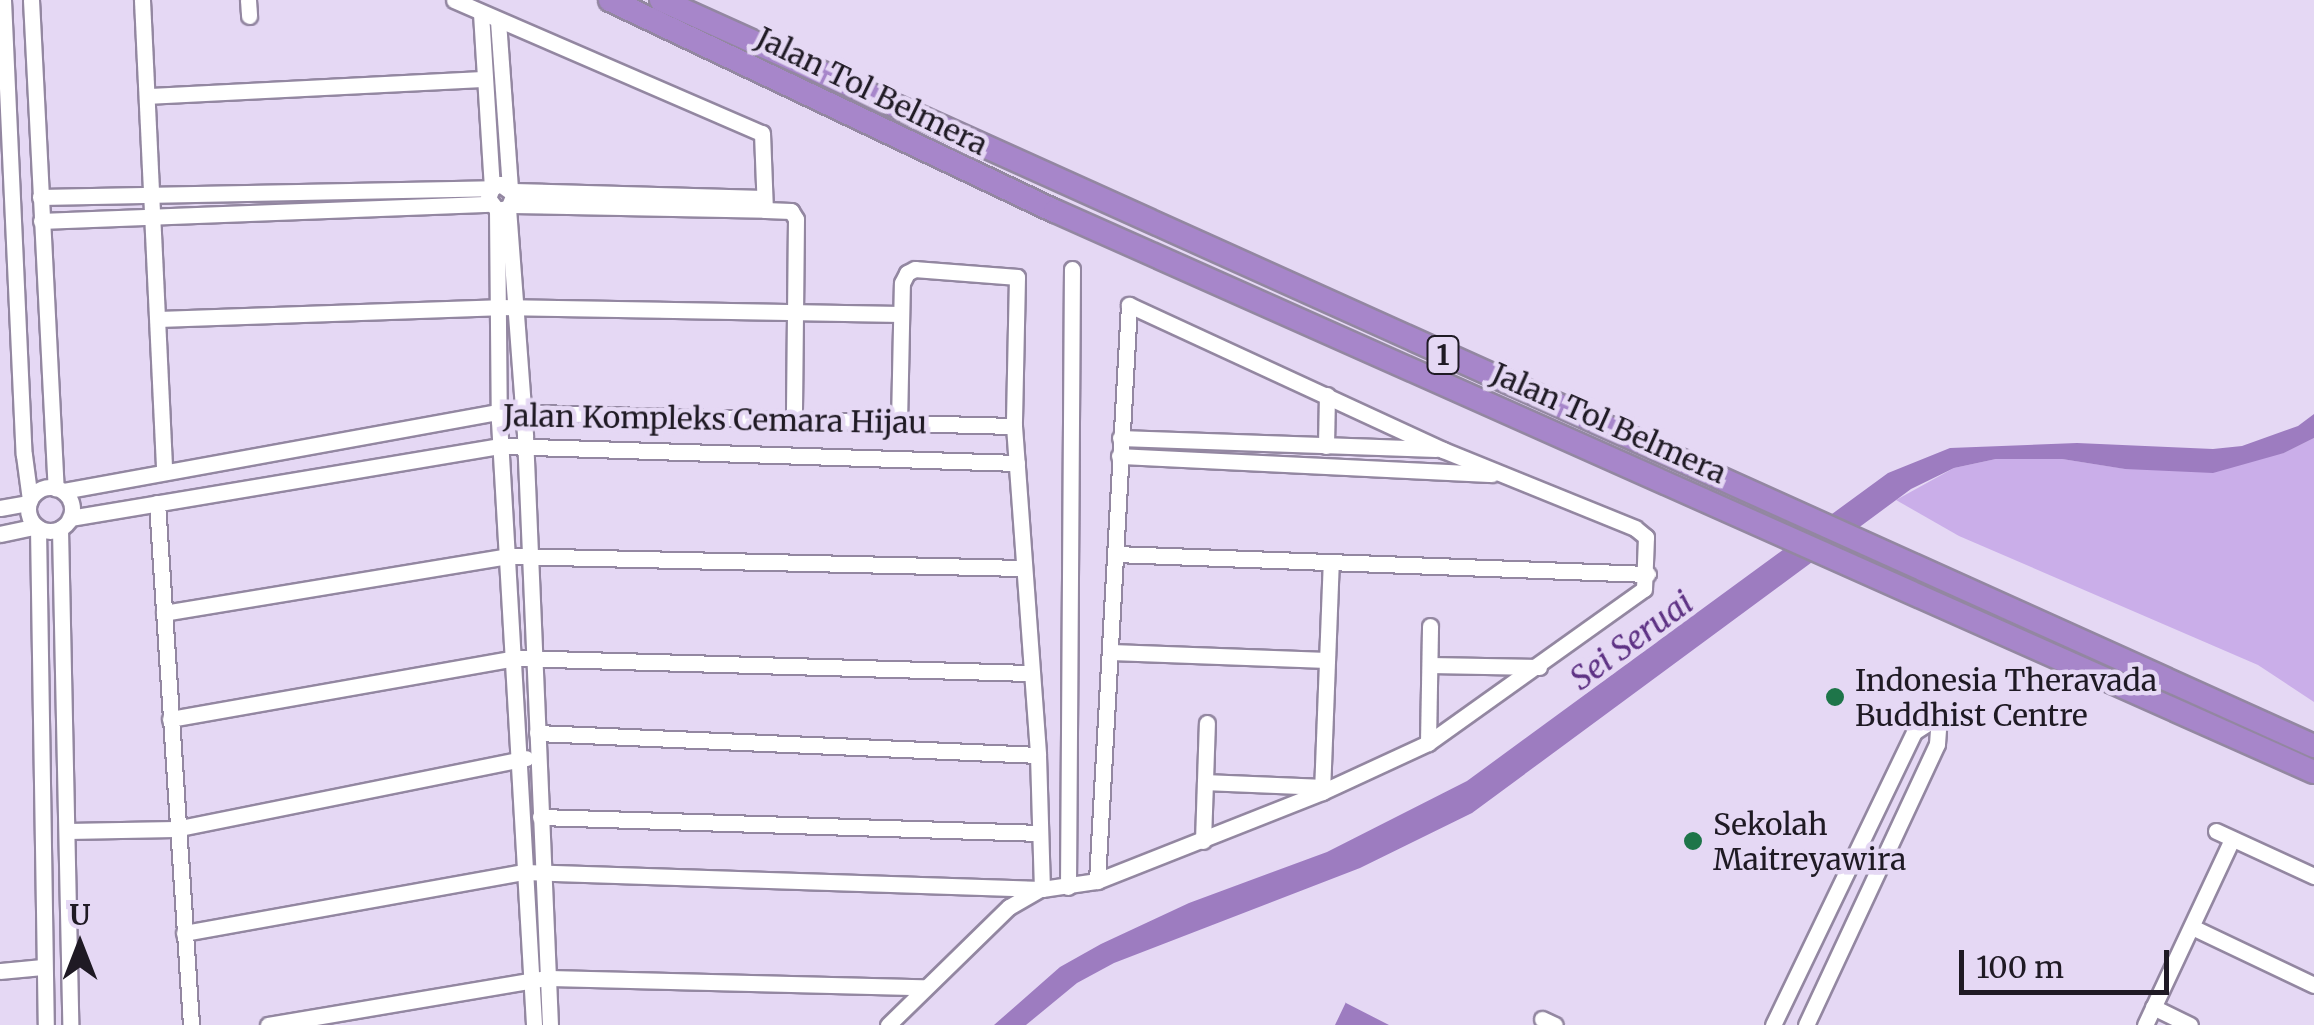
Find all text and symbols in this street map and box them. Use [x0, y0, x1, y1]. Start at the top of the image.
street label: Jalan Tol Belmera [750, 19, 994, 163]
road number: 1 [1426, 332, 1460, 378]
street label: Jalan Tol Belmera [1486, 355, 1732, 491]
street label: Jalan Kompleks Cemara Hijau [503, 397, 927, 441]
water label: Sei Seruai [1563, 584, 1701, 698]
place label: Indonesia Theravada Buddhist Centre [1855, 662, 2157, 732]
marker: Indonesia Theravada Buddhist Centre [1824, 686, 1846, 708]
place label: Sekolah Maitreyawira [1713, 806, 1906, 876]
marker: Sekolah Maitreyawira [1682, 830, 1704, 852]
north arrow [30, 895, 130, 995]
text: U [70, 897, 90, 933]
scale bar [1964, 930, 2174, 992]
text: 100 m [1976, 948, 2064, 986]

